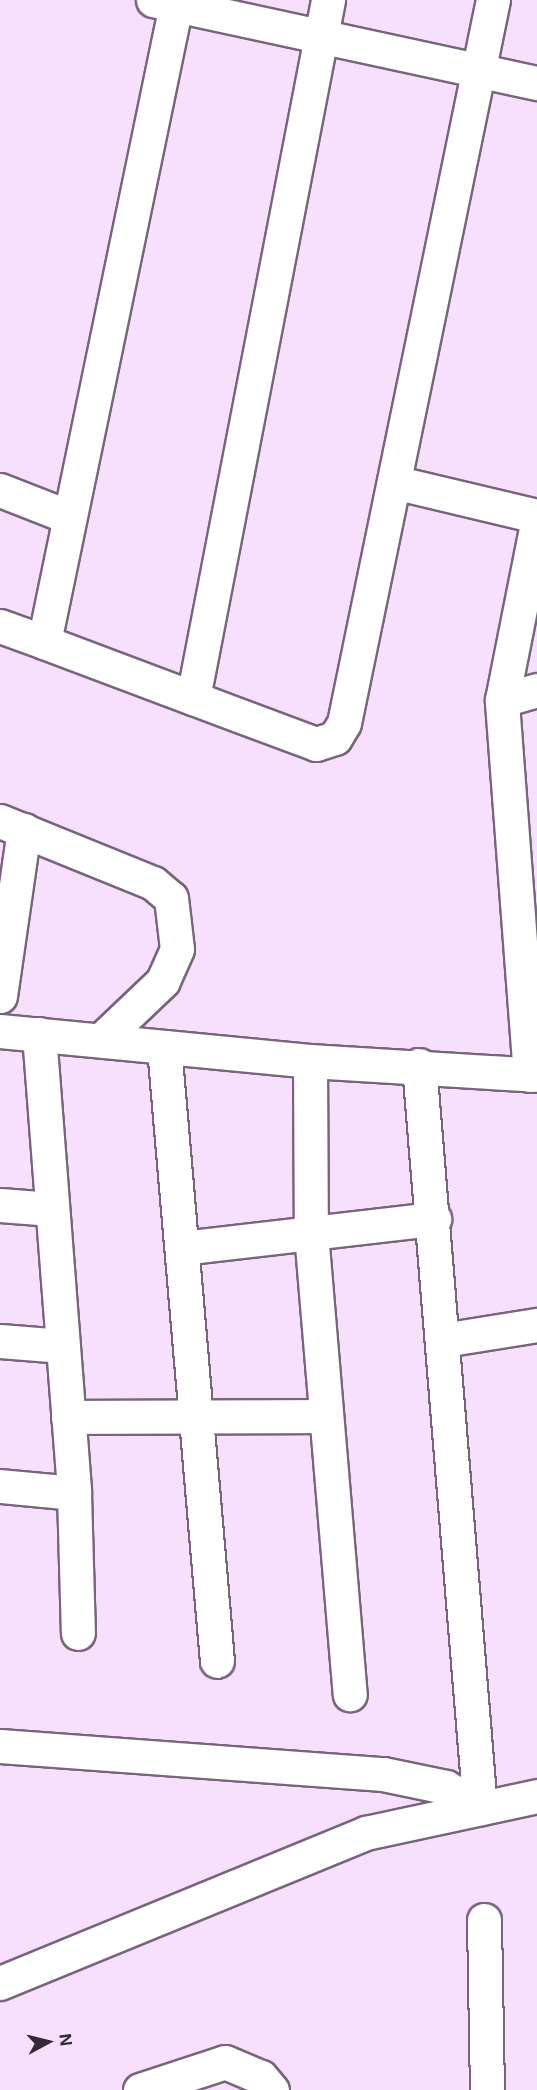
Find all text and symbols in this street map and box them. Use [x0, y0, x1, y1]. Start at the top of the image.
north arrow [18, 2012, 78, 2072]
text: N [55, 2033, 77, 2047]

